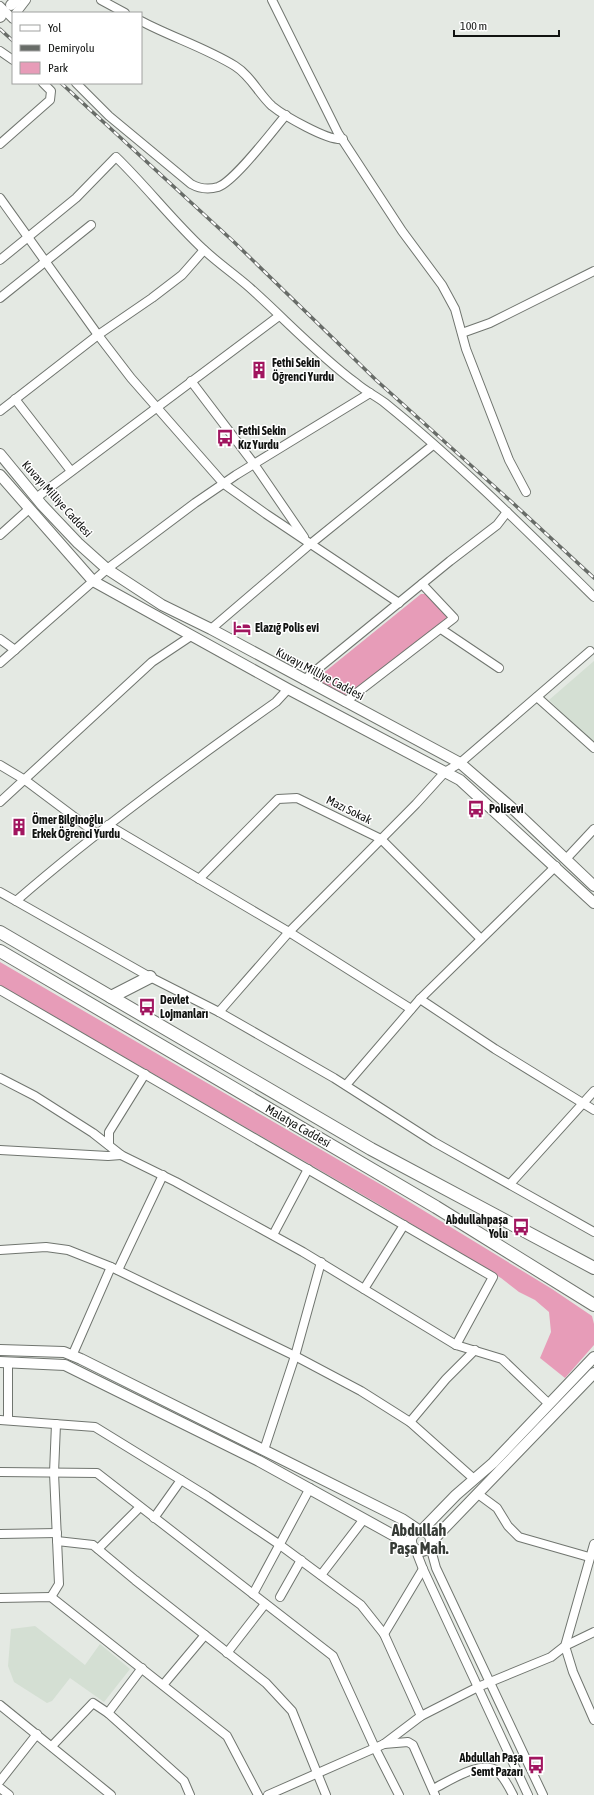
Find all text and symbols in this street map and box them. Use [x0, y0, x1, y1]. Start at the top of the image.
legend [12, 12, 142, 84]
scale bar [454, 12, 559, 38]
text: 100 m [460, 19, 487, 33]
text: Yol [48, 21, 62, 35]
text: Demiryolu [48, 41, 95, 55]
text: Park [48, 61, 69, 75]
place label: Fethi Sekin Öğrenci Yurdu [272, 356, 334, 384]
building icon: Fethi Sekin Öğrenci Yurdu [249, 360, 269, 380]
place label: Fethi Sekin Kız Yurdu [238, 424, 286, 452]
bus stop icon: Fethi Sekin Kız Yurdu [215, 428, 235, 448]
street label: Kuvayı Milliye Caddesi [19, 458, 95, 540]
hotel icon: Elazığ Polis evi [232, 618, 252, 638]
place label: Elazığ Polis evi [255, 621, 319, 635]
street label: Kuvayı Milliye Caddesi [273, 645, 367, 703]
street label: Mazı Sokak [324, 793, 375, 827]
bus stop icon: Polisevi [466, 799, 486, 819]
place label: Polisevi [489, 802, 524, 816]
place label: Ömer Bilginoğlu Erkek Öğrenci Yurdu [32, 812, 120, 841]
building icon: Ömer Bilginoğlu Erkek Öğrenci Yurdu [9, 817, 29, 837]
place label: Devlet Lojmanları [160, 993, 208, 1021]
bus stop icon: Devlet Lojmanları [137, 997, 157, 1017]
street label: Malatya Caddesi [263, 1102, 333, 1150]
place label: Abdullahpaşa Yolu [445, 1213, 508, 1241]
bus stop icon: Abdullahpaşa Yolu [511, 1217, 531, 1237]
district label: Abdullah Paşa Mah. [389, 1521, 449, 1557]
place label: Abdullah Paşa Semt Pazarı [459, 1751, 523, 1779]
bus stop icon: Abdullah Paşa Semt Pazarı [526, 1755, 546, 1775]

